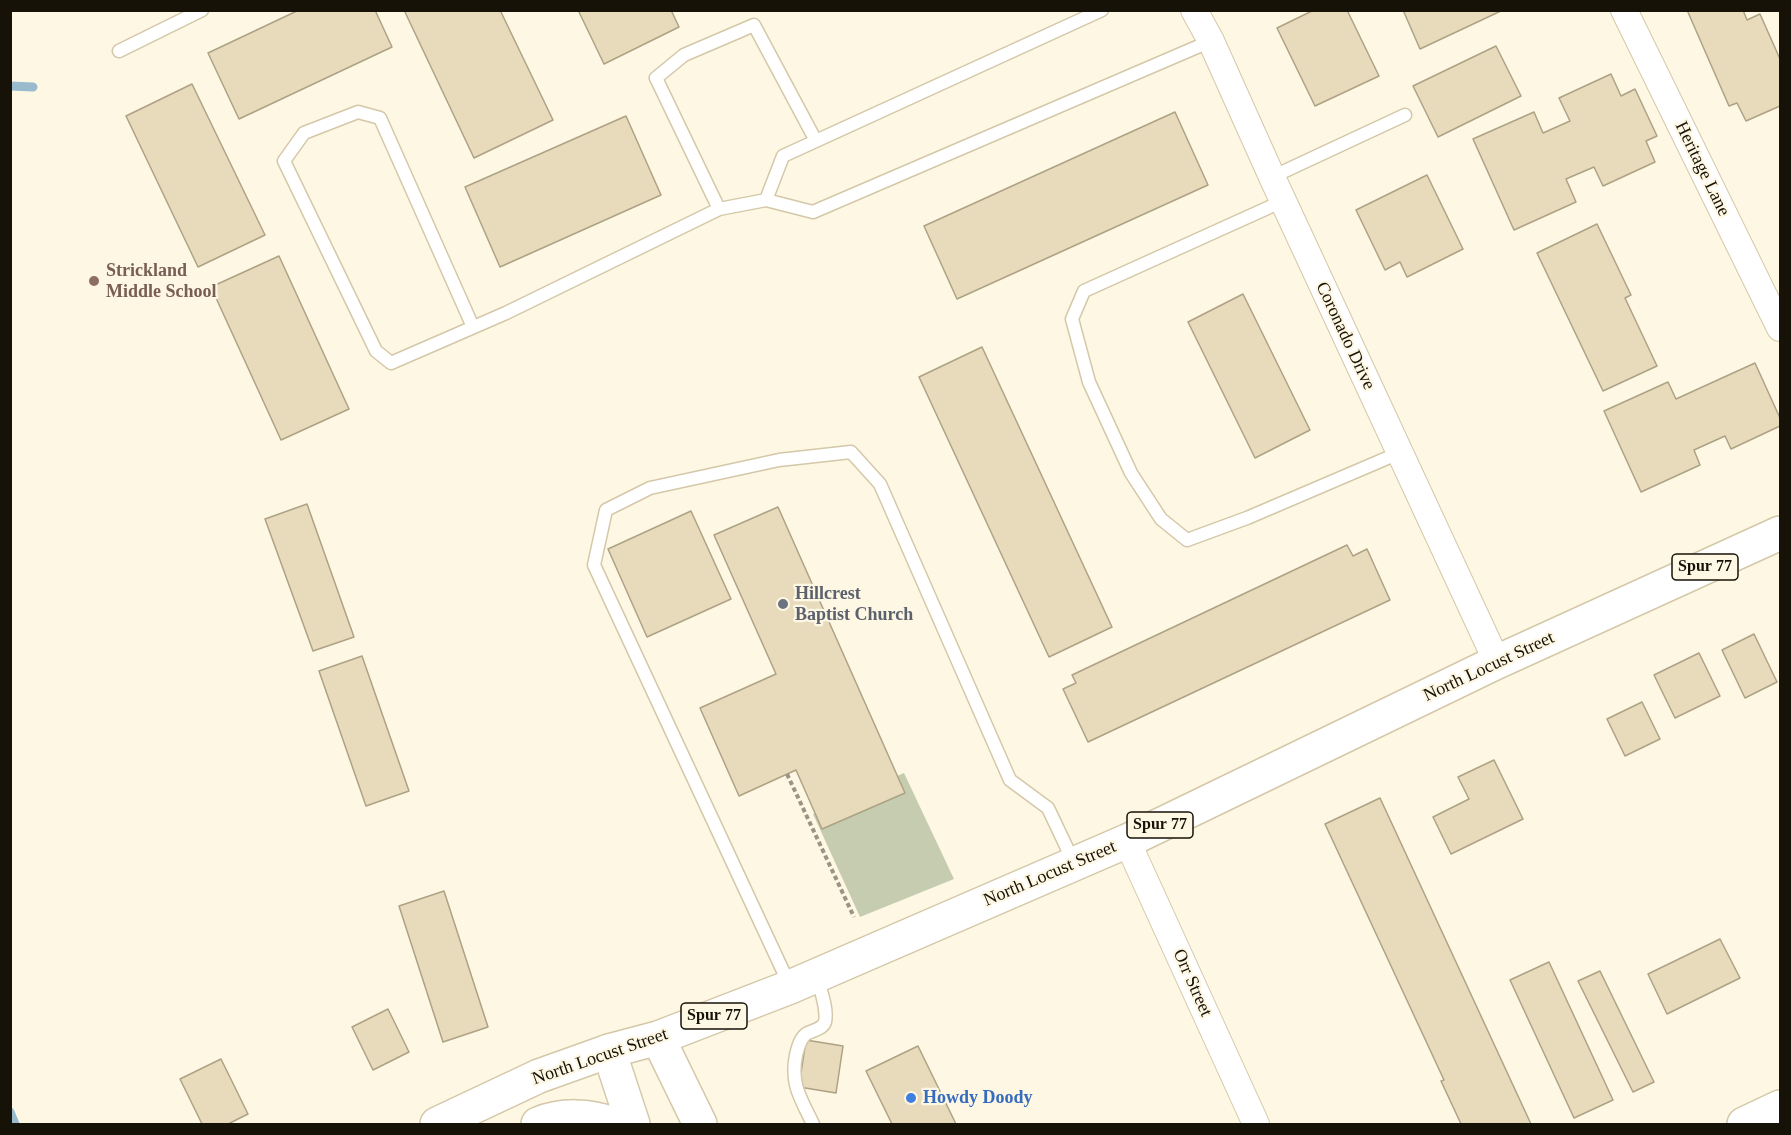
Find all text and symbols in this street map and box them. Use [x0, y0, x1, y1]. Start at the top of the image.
street label: Heritage Lane [1670, 118, 1734, 220]
place label: Strickland Middle School [106, 260, 217, 302]
marker: Strickland Middle School [87, 274, 101, 288]
street label: Coronado Drive [1311, 279, 1379, 393]
road number: Spur 77 [1672, 554, 1738, 580]
place label: Hillcrest Baptist Church [795, 583, 913, 626]
marker: Hillcrest Baptist Church [776, 597, 790, 611]
street label: North Locust Street [1420, 627, 1558, 707]
road number: Spur 77 [1127, 812, 1193, 838]
street label: North Locust Street [980, 836, 1120, 912]
street label: Orr Street [1168, 946, 1216, 1020]
road number: Spur 77 [681, 1003, 747, 1029]
street label: North Locust Street [529, 1024, 671, 1090]
place label: Howdy Doody [923, 1087, 1033, 1109]
marker: Howdy Doody [904, 1091, 918, 1105]

